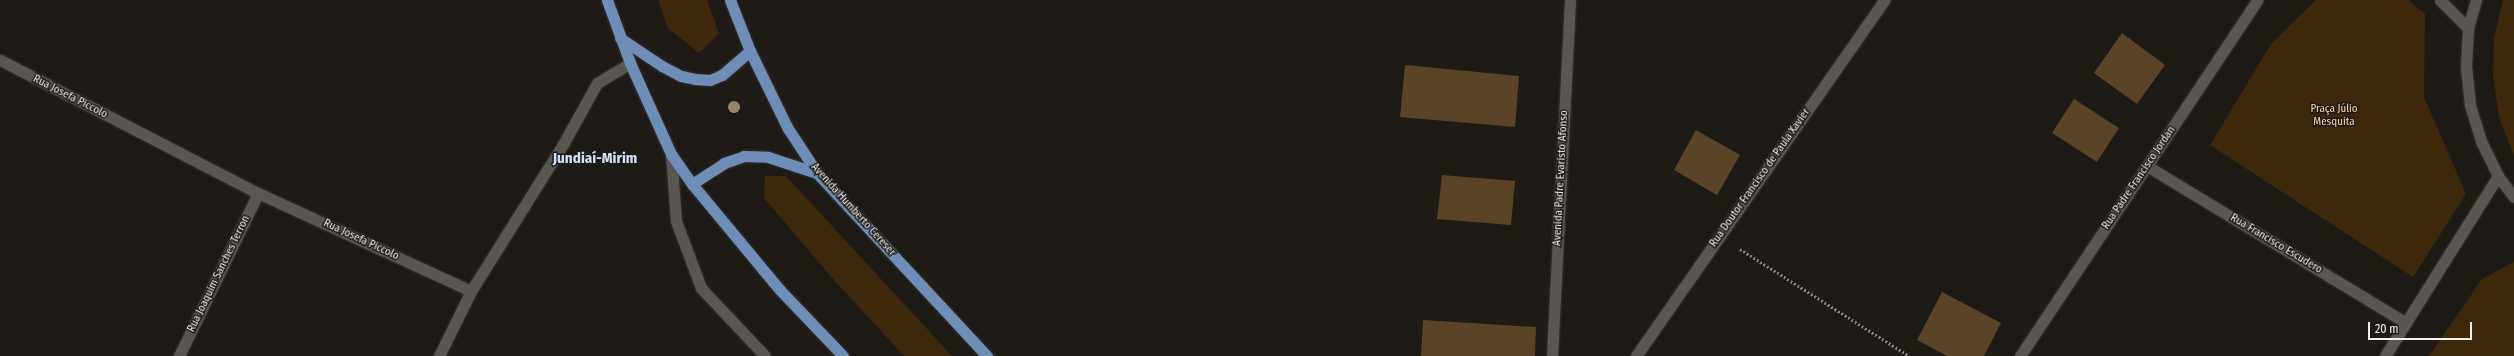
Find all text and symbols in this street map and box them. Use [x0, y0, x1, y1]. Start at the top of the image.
street label: Rua Josefa Piccolo [31, 73, 109, 121]
park label: Praça Júlio Mesquita [2310, 103, 2358, 129]
street label: Rua Doutor Francisco de Paula Xavier [1707, 106, 1813, 250]
street label: Avenida Padre Evaristo Afonso [1551, 110, 1571, 246]
street label: Rua Padre Francisco Jordan [2100, 124, 2178, 232]
district label: Jundiaí-Mirim [553, 150, 637, 168]
street label: Avenida Humberto Cereser [808, 161, 898, 259]
street label: Rua Francisco Escudero [2228, 211, 2324, 277]
street label: Rua Joaquim Sanches Terron [185, 214, 253, 334]
street label: Rua Josefa Piccolo [321, 217, 401, 263]
scale bar [2370, 314, 2474, 340]
text: 20 m [2375, 322, 2399, 336]

